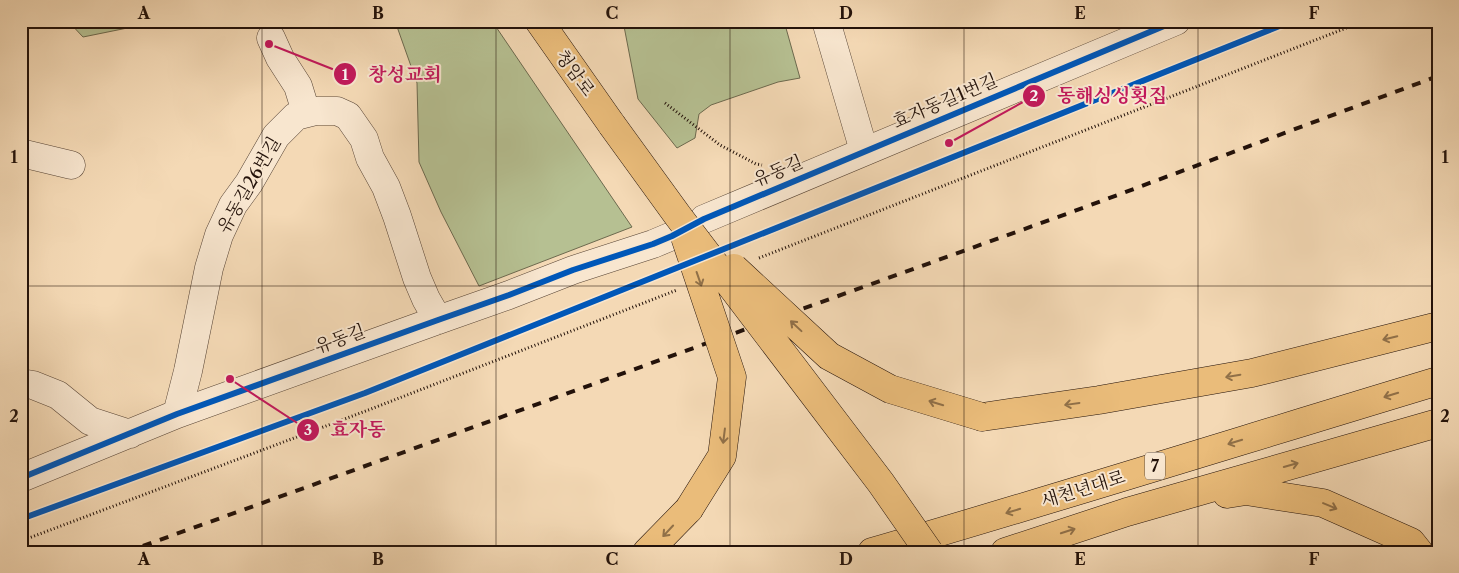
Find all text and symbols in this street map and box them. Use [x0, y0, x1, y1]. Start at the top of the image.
text: A [137, 3, 151, 23]
text: B [372, 3, 384, 23]
text: C [606, 3, 618, 23]
text: D [839, 3, 853, 23]
text: E [1074, 3, 1086, 23]
text: F [1309, 3, 1320, 23]
street label: 청암로 [551, 45, 599, 101]
callout: 창성교회 [333, 57, 451, 91]
text: 창성교회 [368, 63, 442, 86]
text: 1 [342, 65, 349, 84]
street label: 효자동길1번길 [889, 69, 1001, 133]
callout: 동해싱싱횟집 [1022, 79, 1177, 113]
text: 동해싱싱횟집 [1057, 84, 1167, 107]
text: 2 [1030, 86, 1039, 105]
street label: 유동길26번길 [213, 133, 285, 237]
text: 1 [10, 147, 18, 167]
text: 1 [1441, 147, 1449, 167]
street label: 유동길 [750, 151, 806, 191]
one-way arrow [695, 271, 704, 286]
street label: 유동길 [312, 320, 368, 358]
one-way arrow [789, 320, 802, 331]
one-way arrow [1383, 334, 1399, 343]
one-way arrow [1225, 372, 1241, 382]
one-way arrow [1383, 391, 1399, 401]
one-way arrow [928, 397, 944, 407]
one-way arrow [1065, 399, 1081, 409]
text: 2 [9, 406, 19, 426]
text: 2 [1440, 406, 1450, 426]
callout: 효자동 [295, 413, 395, 447]
text: 효자동 [330, 418, 386, 441]
text: 3 [304, 420, 312, 439]
one-way arrow [719, 428, 729, 444]
one-way arrow [1228, 437, 1244, 447]
road number: 7 [1145, 452, 1165, 480]
one-way arrow [1282, 460, 1298, 470]
street label: 새천년대로 [1038, 466, 1128, 512]
one-way arrow [1322, 502, 1337, 512]
one-way arrow [1006, 506, 1022, 516]
one-way arrow [662, 524, 674, 537]
one-way arrow [1060, 526, 1076, 536]
text: A [137, 549, 151, 569]
text: B [372, 549, 384, 569]
text: C [606, 549, 618, 569]
text: D [839, 549, 853, 569]
text: E [1074, 549, 1086, 569]
text: F [1309, 549, 1320, 569]

